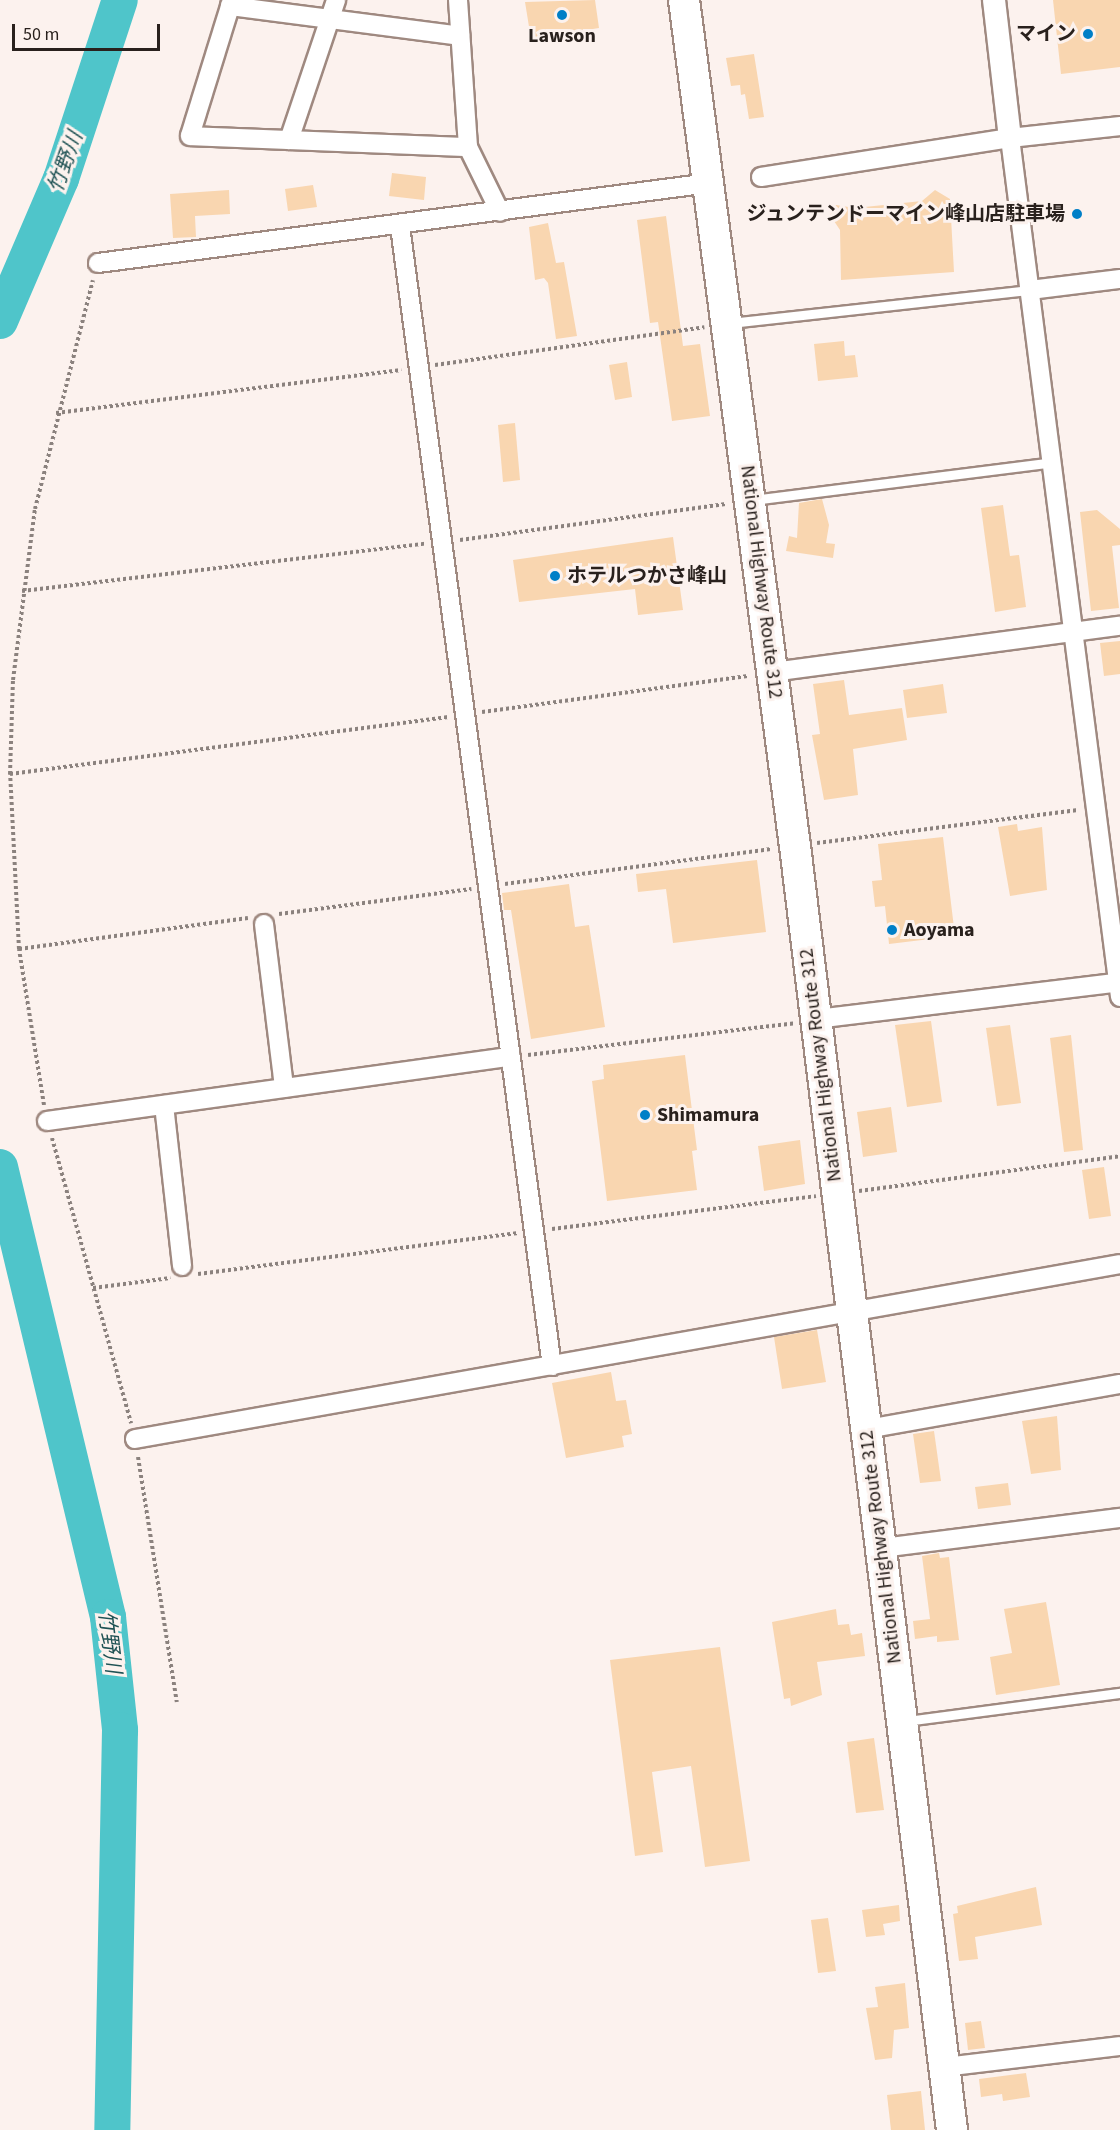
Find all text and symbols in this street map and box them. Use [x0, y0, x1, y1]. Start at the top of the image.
marker: Lawson [555, 8, 569, 22]
scale bar [15, 12, 164, 50]
text: 50 m [23, 22, 59, 47]
place label: マイン [1016, 22, 1076, 46]
place label: Lawson [528, 24, 596, 48]
marker: マイン [1081, 27, 1095, 41]
water label: 竹野川 [42, 128, 88, 196]
place label: ジュンテンドーマイン峰山店駐車場 [745, 202, 1065, 226]
marker: ジュンテンドーマイン峰山店駐車場 [1070, 207, 1084, 221]
street label: National Highway Route 312 [735, 464, 787, 700]
place label: ホテルつかさ峰山 [567, 564, 727, 588]
marker: ホテルつかさ峰山 [548, 569, 562, 583]
place label: Aoyama [904, 918, 975, 942]
marker: Aoyama [885, 923, 899, 937]
street label: National Highway Route 312 [795, 947, 847, 1183]
place label: Shimamura [657, 1103, 759, 1127]
marker: Shimamura [638, 1108, 652, 1122]
street label: National Highway Route 312 [855, 1429, 907, 1665]
water label: 竹野川 [94, 1609, 126, 1675]

